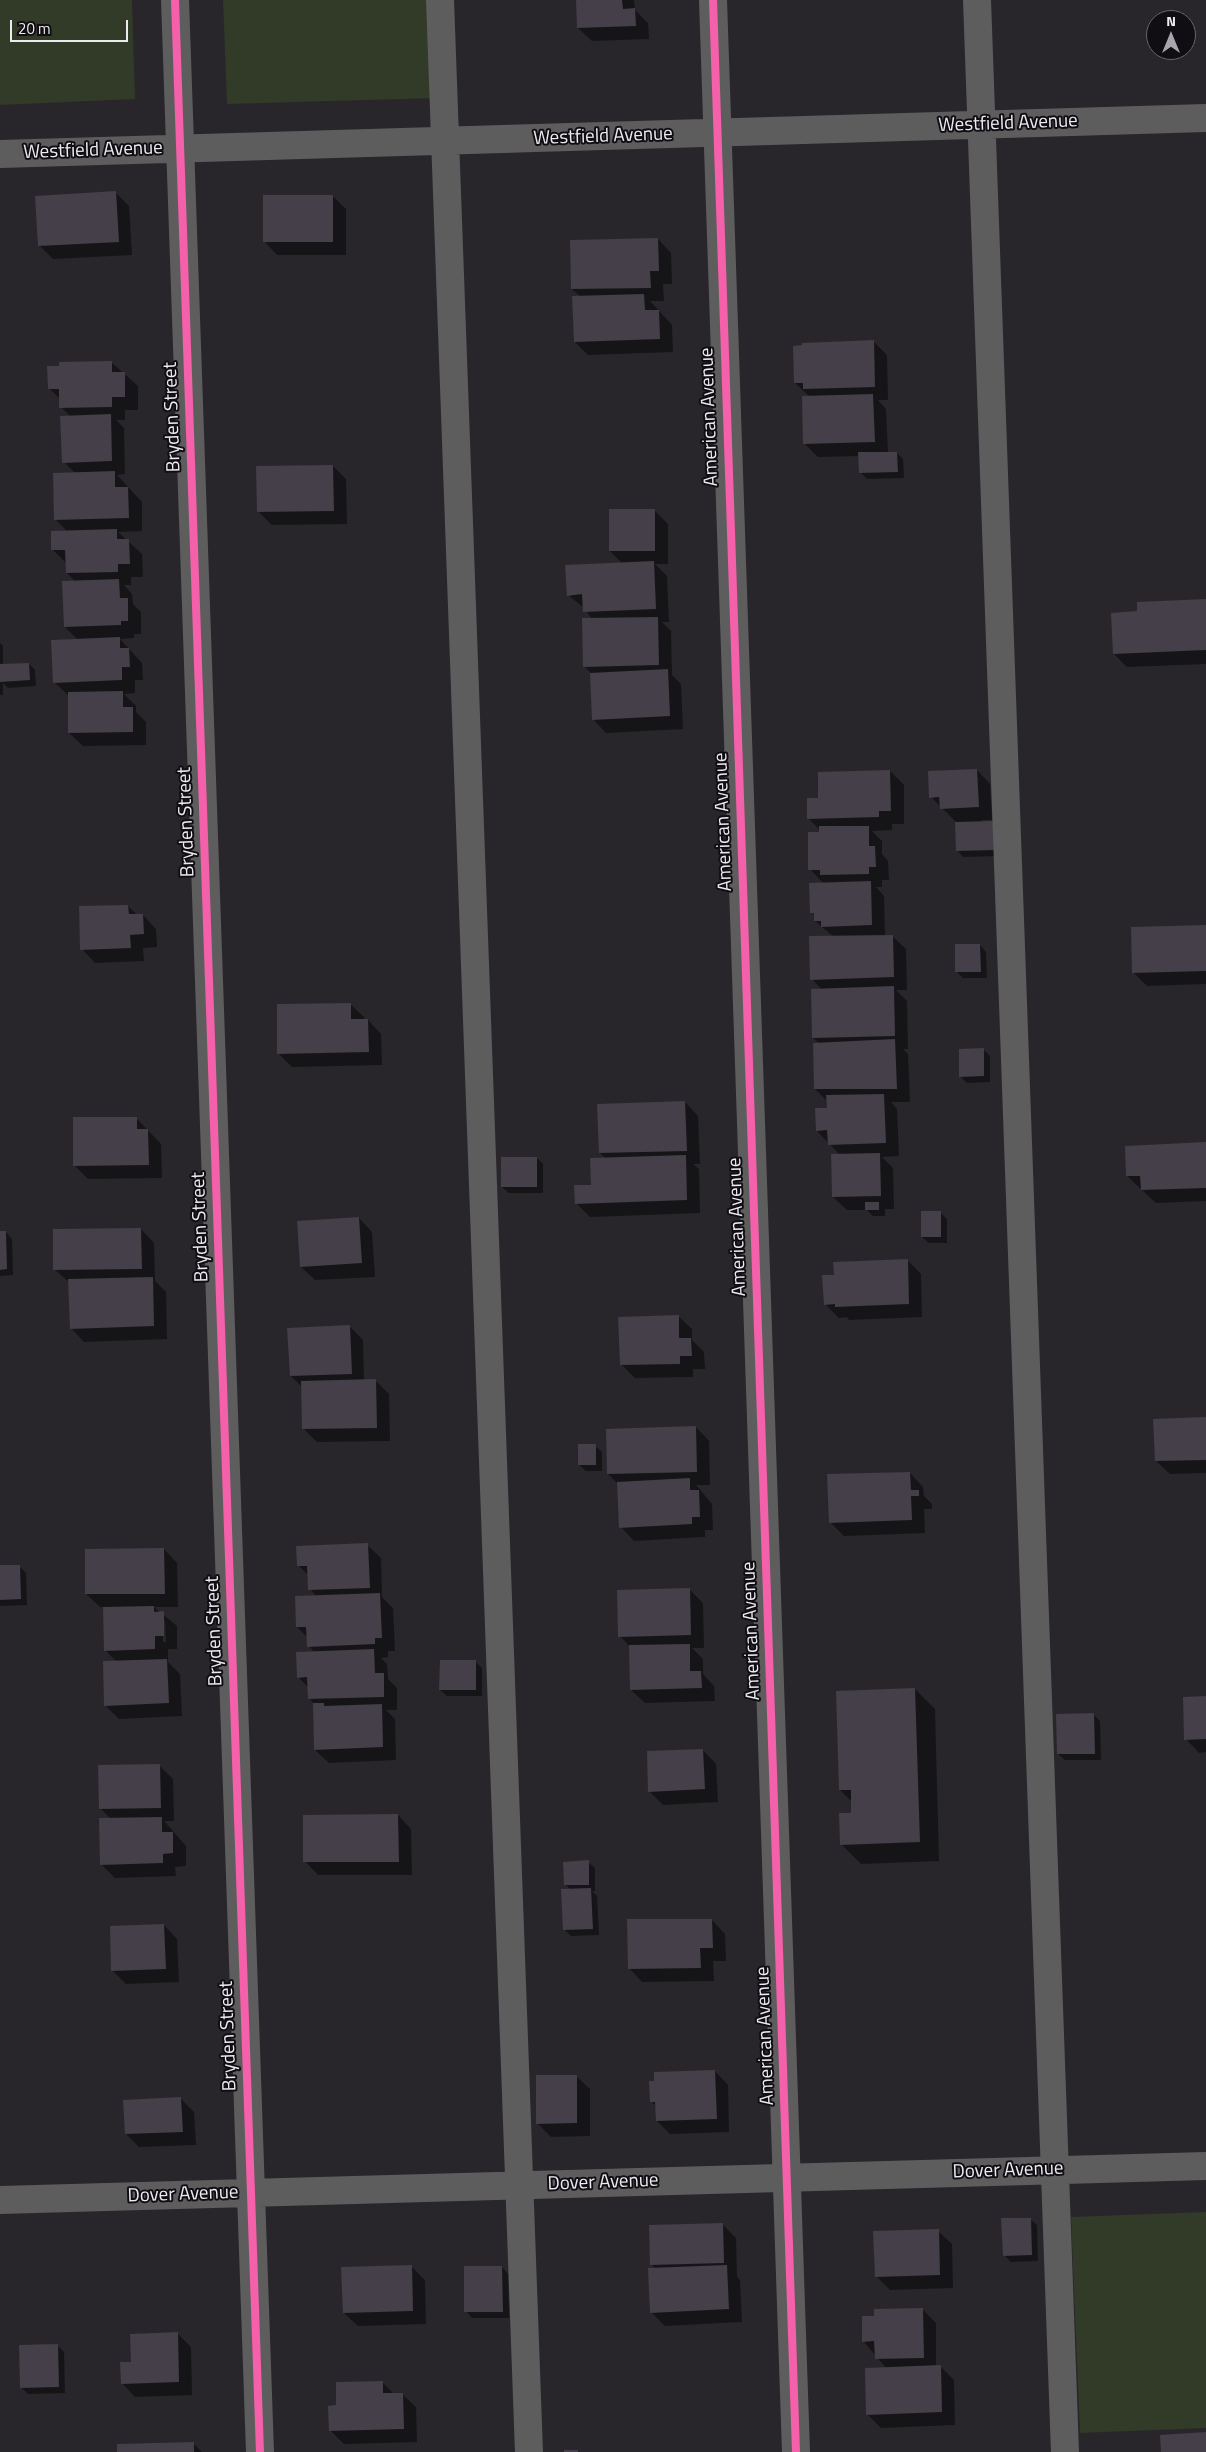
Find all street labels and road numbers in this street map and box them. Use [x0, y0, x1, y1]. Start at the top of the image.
street label: Westfield Avenue [938, 110, 1078, 138]
street label: Westfield Avenue [533, 123, 673, 151]
street label: Westfield Avenue [23, 137, 163, 165]
street label: American Avenue [696, 347, 724, 487]
street label: Bryden Street [160, 361, 186, 473]
street label: American Avenue [710, 752, 738, 892]
street label: Bryden Street [174, 766, 200, 878]
street label: American Avenue [724, 1157, 752, 1297]
street label: Bryden Street [188, 1171, 214, 1283]
street label: American Avenue [738, 1561, 766, 1701]
street label: Bryden Street [202, 1575, 228, 1687]
street label: American Avenue [752, 1966, 780, 2106]
street label: Bryden Street [216, 1980, 242, 2092]
street label: Dover Avenue [952, 2158, 1064, 2184]
street label: Dover Avenue [547, 2170, 659, 2196]
street label: Dover Avenue [127, 2182, 239, 2208]

